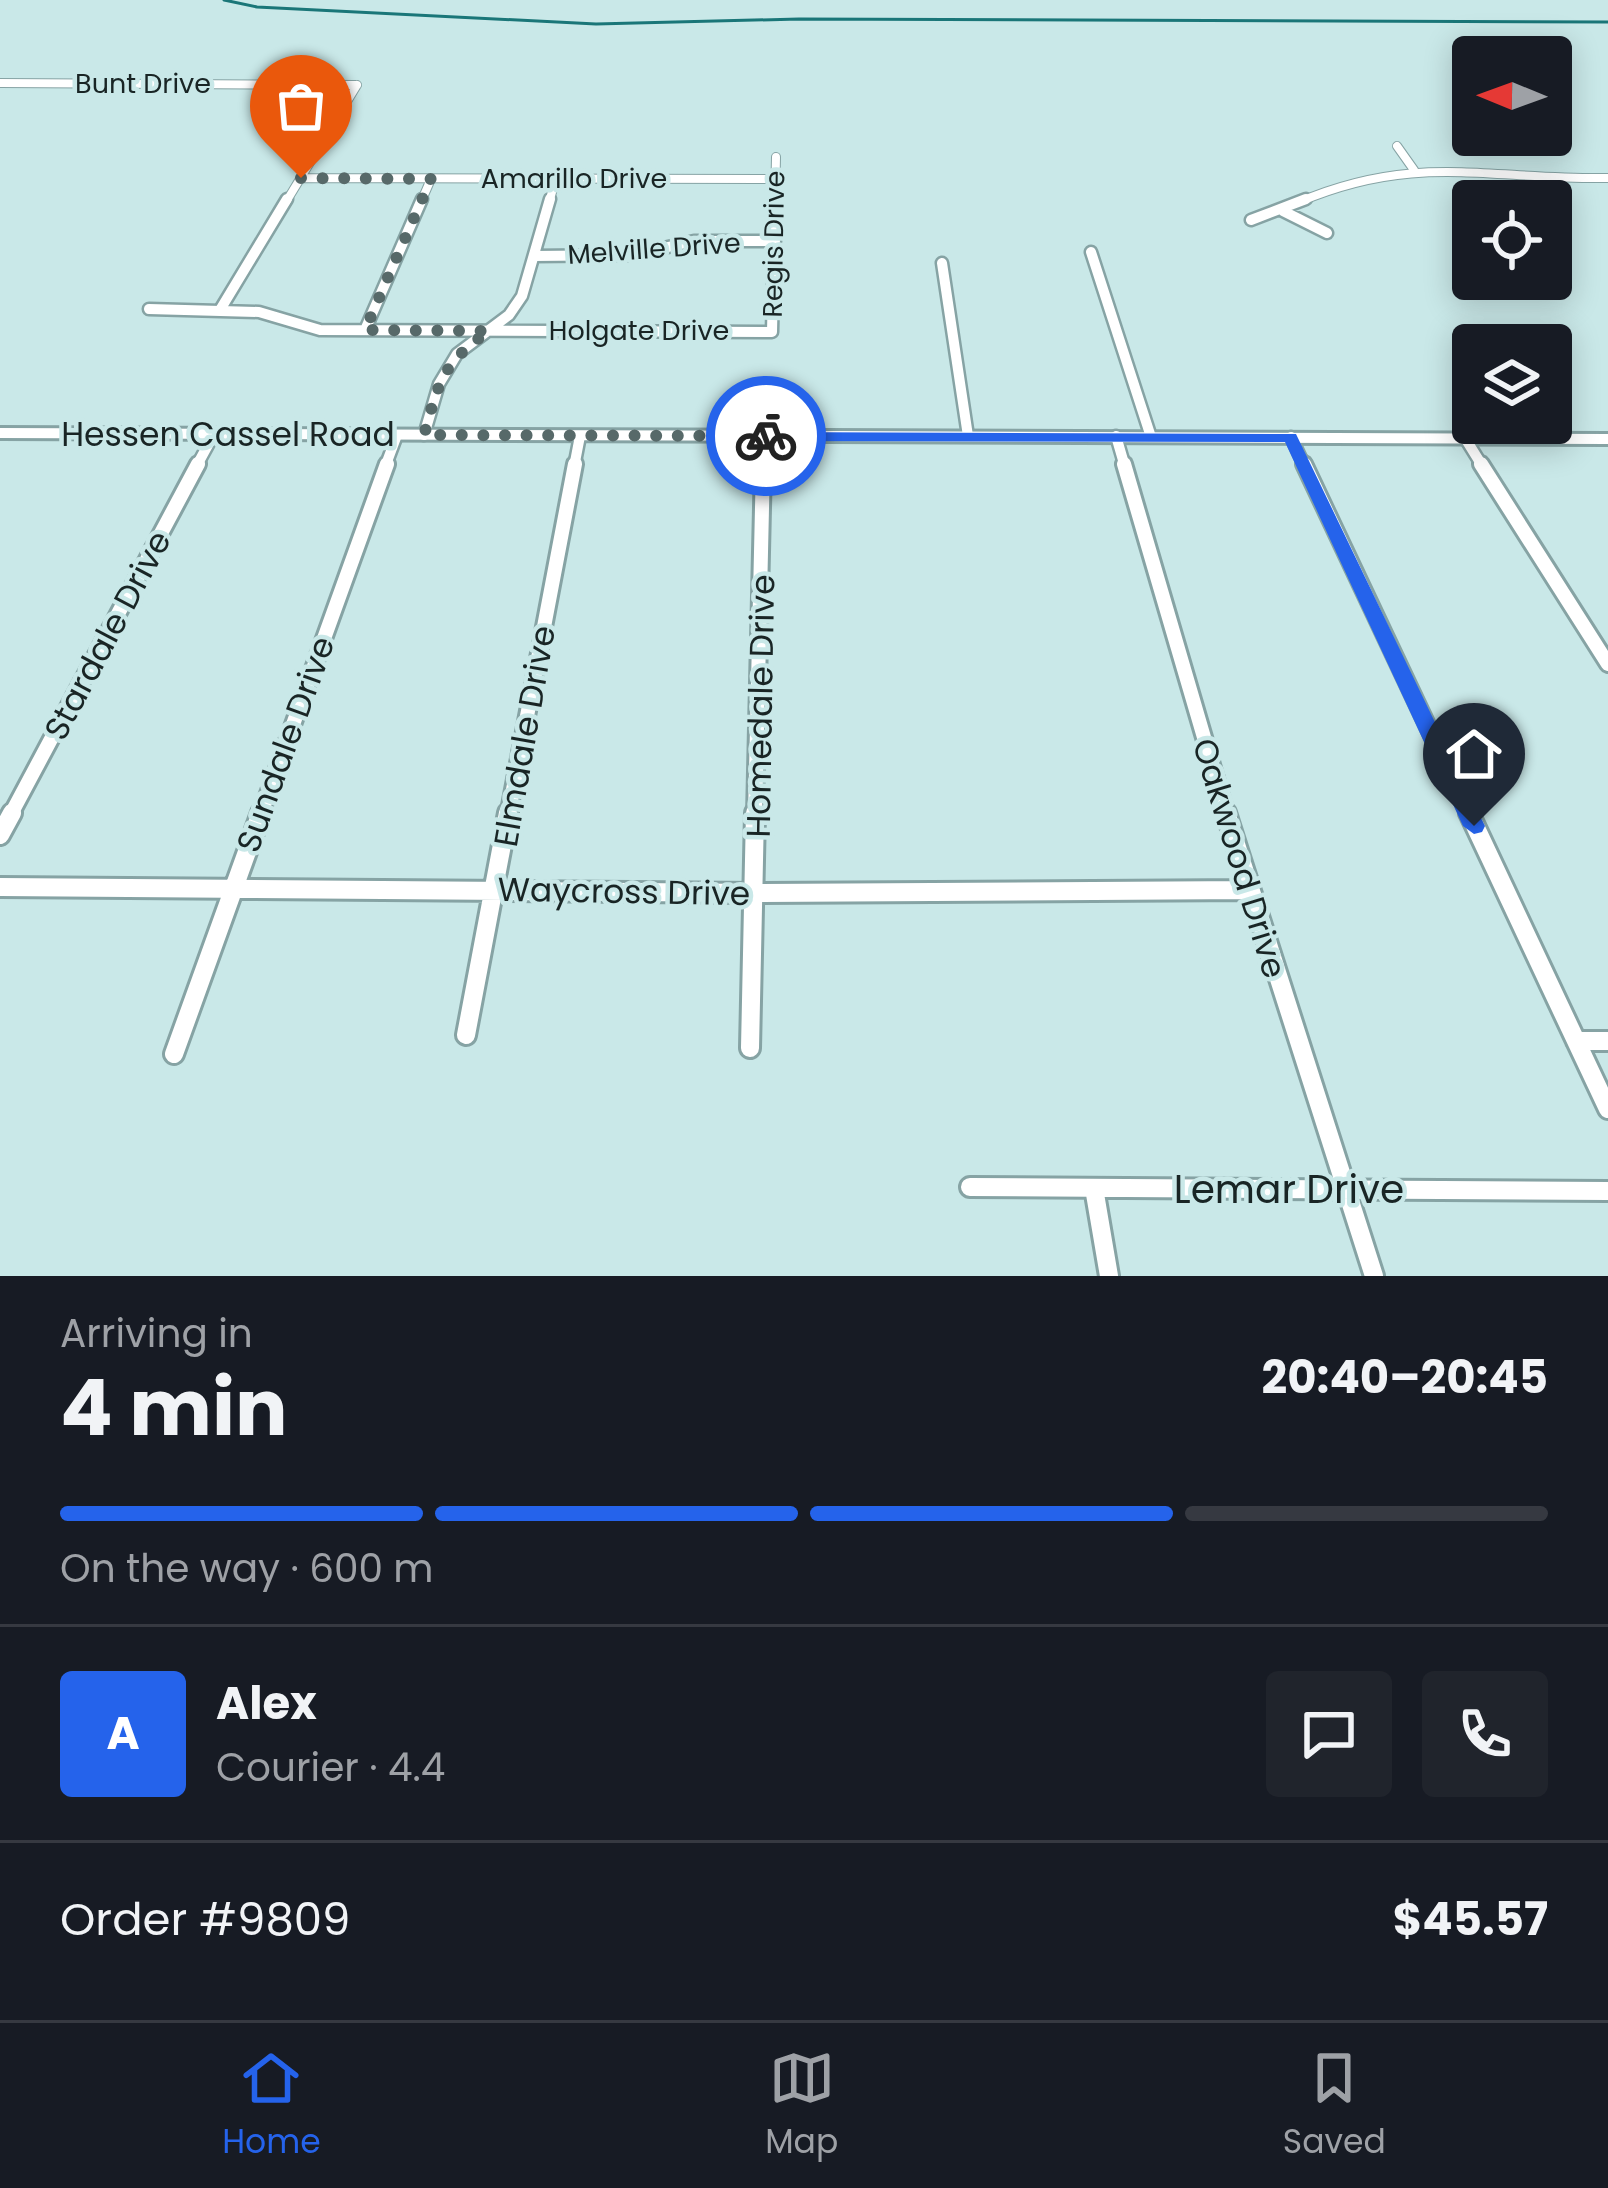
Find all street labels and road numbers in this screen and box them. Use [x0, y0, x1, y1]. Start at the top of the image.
street label: Bunt Drive [75, 65, 211, 102]
street label: Amarillo Drive [481, 160, 667, 197]
street label: Regis Drive [754, 170, 793, 318]
street label: Melville Drive [566, 224, 742, 273]
street label: Holgate Drive [549, 312, 729, 349]
street label: Hessen Cassel Road [61, 411, 395, 458]
street label: Stardale Drive [33, 522, 182, 748]
street label: Homedale Drive [735, 574, 786, 838]
street label: Elmdale Drive [482, 622, 567, 850]
street label: Sundale Drive [225, 630, 346, 859]
street label: Oakwood Drive [1181, 732, 1298, 984]
street label: Waycross Drive [497, 866, 751, 917]
street label: Lemar Drive [1174, 1162, 1404, 1217]

